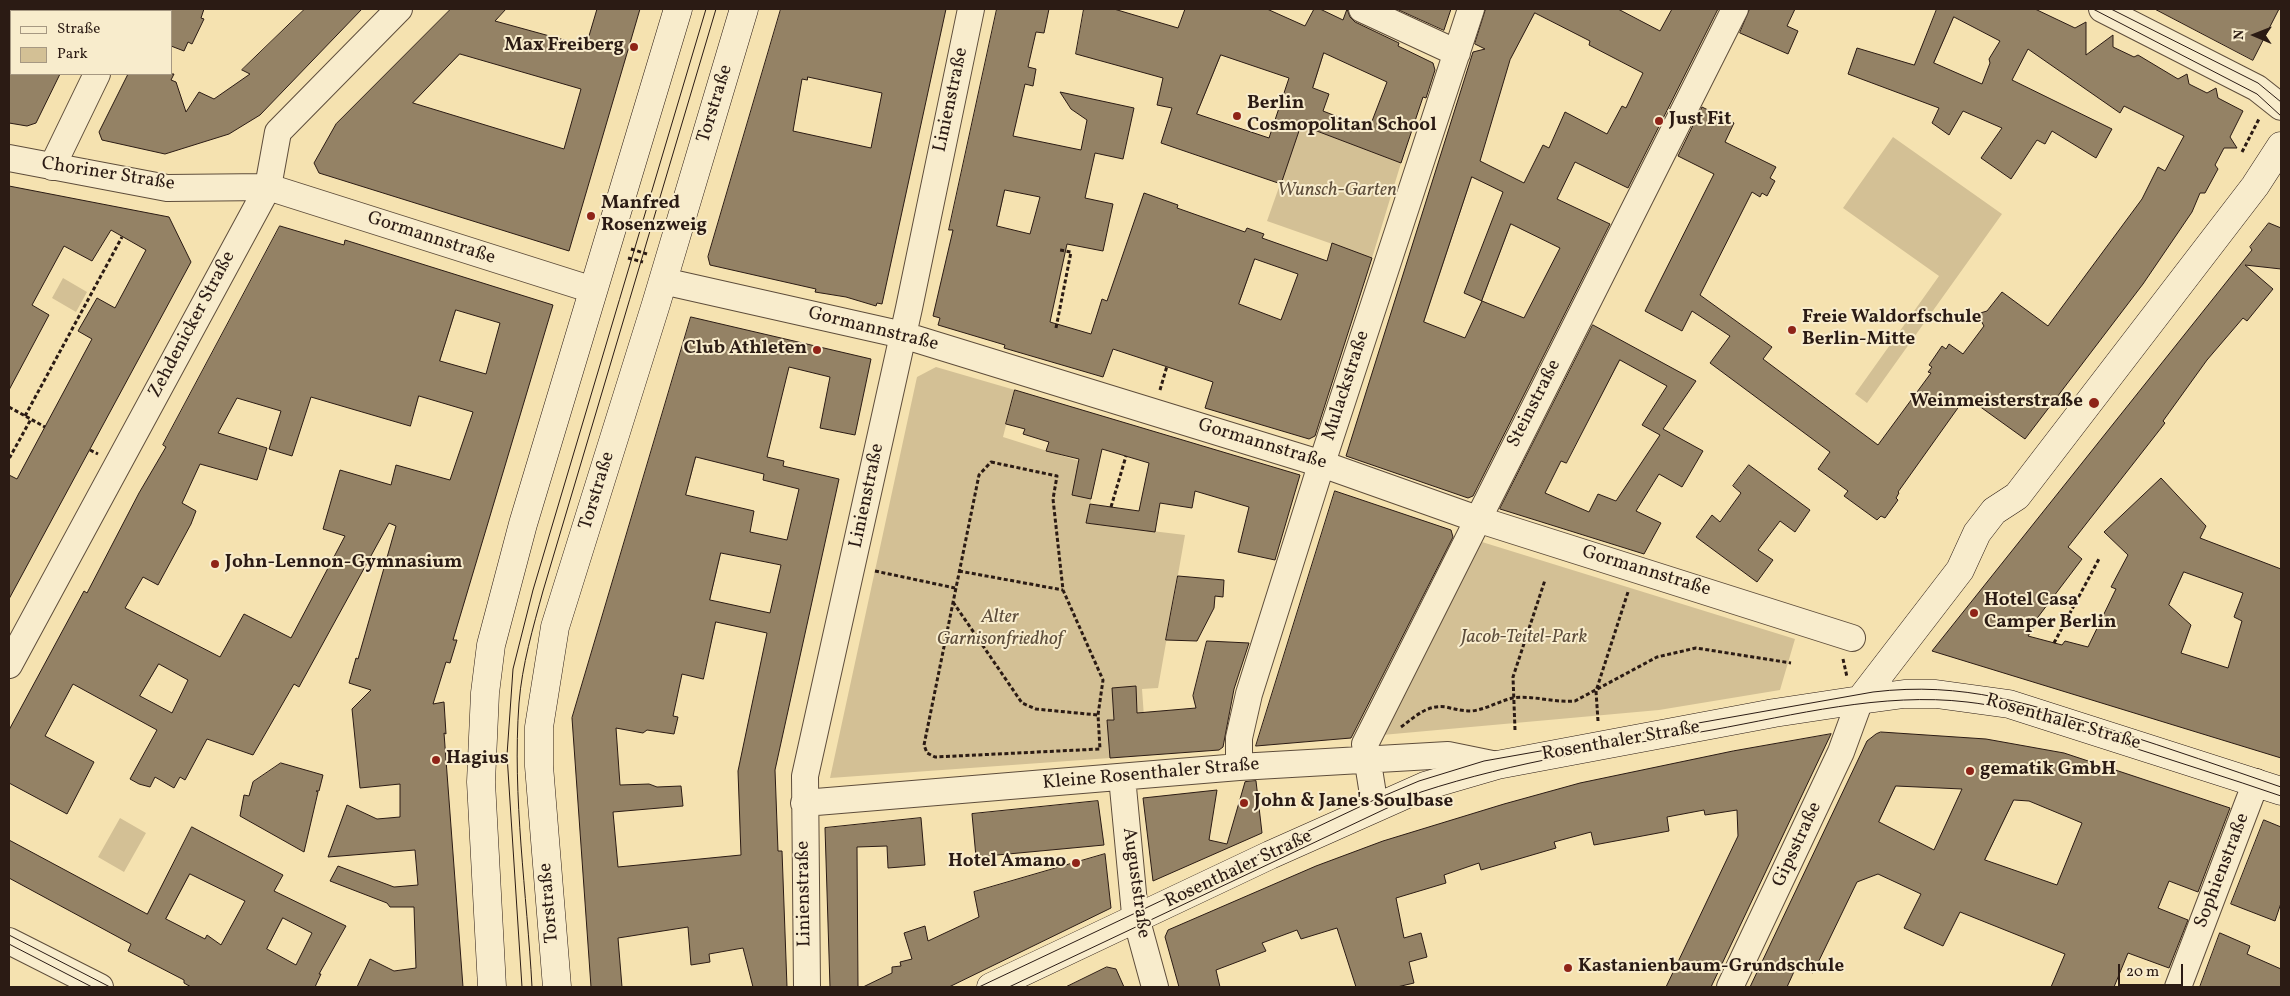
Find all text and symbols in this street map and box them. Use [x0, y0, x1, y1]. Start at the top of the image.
legend [10, 10, 172, 75]
north arrow [2230, 10, 2280, 60]
text: Straße [57, 19, 100, 40]
text: N [2230, 29, 2249, 40]
place label: Max Freiberg [504, 36, 624, 58]
marker: Max Freiberg [628, 41, 640, 53]
text: Park [57, 44, 88, 65]
street label: Linienstraße [930, 46, 974, 154]
street label: Torstraße [693, 62, 739, 146]
place label: Berlin Cosmopolitan School [1247, 94, 1437, 138]
marker: Berlin Cosmopolitan School [1231, 110, 1243, 122]
place label: Just Fit [1669, 110, 1731, 132]
marker: Just Fit [1653, 115, 1665, 127]
street label: Choriner Straße [40, 153, 176, 197]
park label: Wunsch-Garten [1277, 181, 1397, 203]
place label: Manfred Rosenzweig [601, 194, 707, 238]
street label: Gormannstraße [364, 208, 498, 270]
marker: Manfred Rosenzweig [585, 210, 597, 222]
street label: Zehdenicker Straße [145, 248, 241, 402]
street label: Gormannstraße [805, 303, 941, 357]
place label: Freie Waldorfschule Berlin-Mitte [1802, 308, 1981, 352]
marker: Freie Waldorfschule Berlin-Mitte [1786, 324, 1798, 336]
street label: Mulackstraße [1319, 328, 1375, 444]
place label: Club Athleten [684, 339, 807, 361]
marker: Club Athleten [811, 344, 823, 356]
street label: Steinstraße [1503, 356, 1567, 452]
place label: Weinmeisterstraße [1910, 392, 2083, 414]
marker: Weinmeisterstraße [2087, 396, 2101, 410]
street label: Gormannstraße [1195, 415, 1329, 475]
street label: Linienstraße [846, 442, 890, 550]
street label: Torstraße [575, 449, 621, 533]
street label: Gormannstraße [1579, 542, 1713, 602]
place label: John-Lennon-Gymnasium [225, 553, 462, 575]
marker: John-Lennon-Gymnasium [209, 558, 221, 570]
place label: Hotel Casa Camper Berlin [1984, 591, 2117, 635]
marker: Hotel Casa Camper Berlin [1968, 607, 1980, 619]
park label: Alter Garnisonfriedhof [937, 608, 1063, 652]
park label: Jacob-Teitel-Park [1461, 628, 1587, 650]
street label: Rosenthaler Straße [1983, 690, 2143, 756]
street label: Rosenthaler Straße [1540, 717, 1702, 767]
place label: Hagius [446, 749, 509, 771]
marker: Hagius [430, 754, 442, 766]
street label: Kleine Rosenthaler Straße [1042, 754, 1260, 796]
place label: gematik GmbH [1980, 760, 2116, 782]
marker: gematik GmbH [1964, 765, 1976, 777]
place label: John & Jane's Soulbase [1254, 792, 1453, 814]
marker: John & Jane's Soulbase [1238, 797, 1250, 809]
street label: Gipsstraße [1768, 799, 1828, 891]
street label: Sophienstraße [2191, 810, 2255, 932]
street label: Auguststraße [1116, 826, 1154, 940]
street label: Rosenthaler Straße [1162, 826, 1316, 914]
street label: Linienstraße [793, 841, 817, 947]
place label: Hotel Amano [948, 852, 1066, 874]
marker: Hotel Amano [1070, 857, 1082, 869]
street label: Torstraße [535, 862, 565, 944]
scale bar [2120, 954, 2185, 986]
place label: Kastanienbaum-Grundschule [1578, 957, 1844, 979]
marker: Kastanienbaum-Grundschule [1562, 962, 1574, 974]
text: 20 m [2126, 962, 2159, 983]

